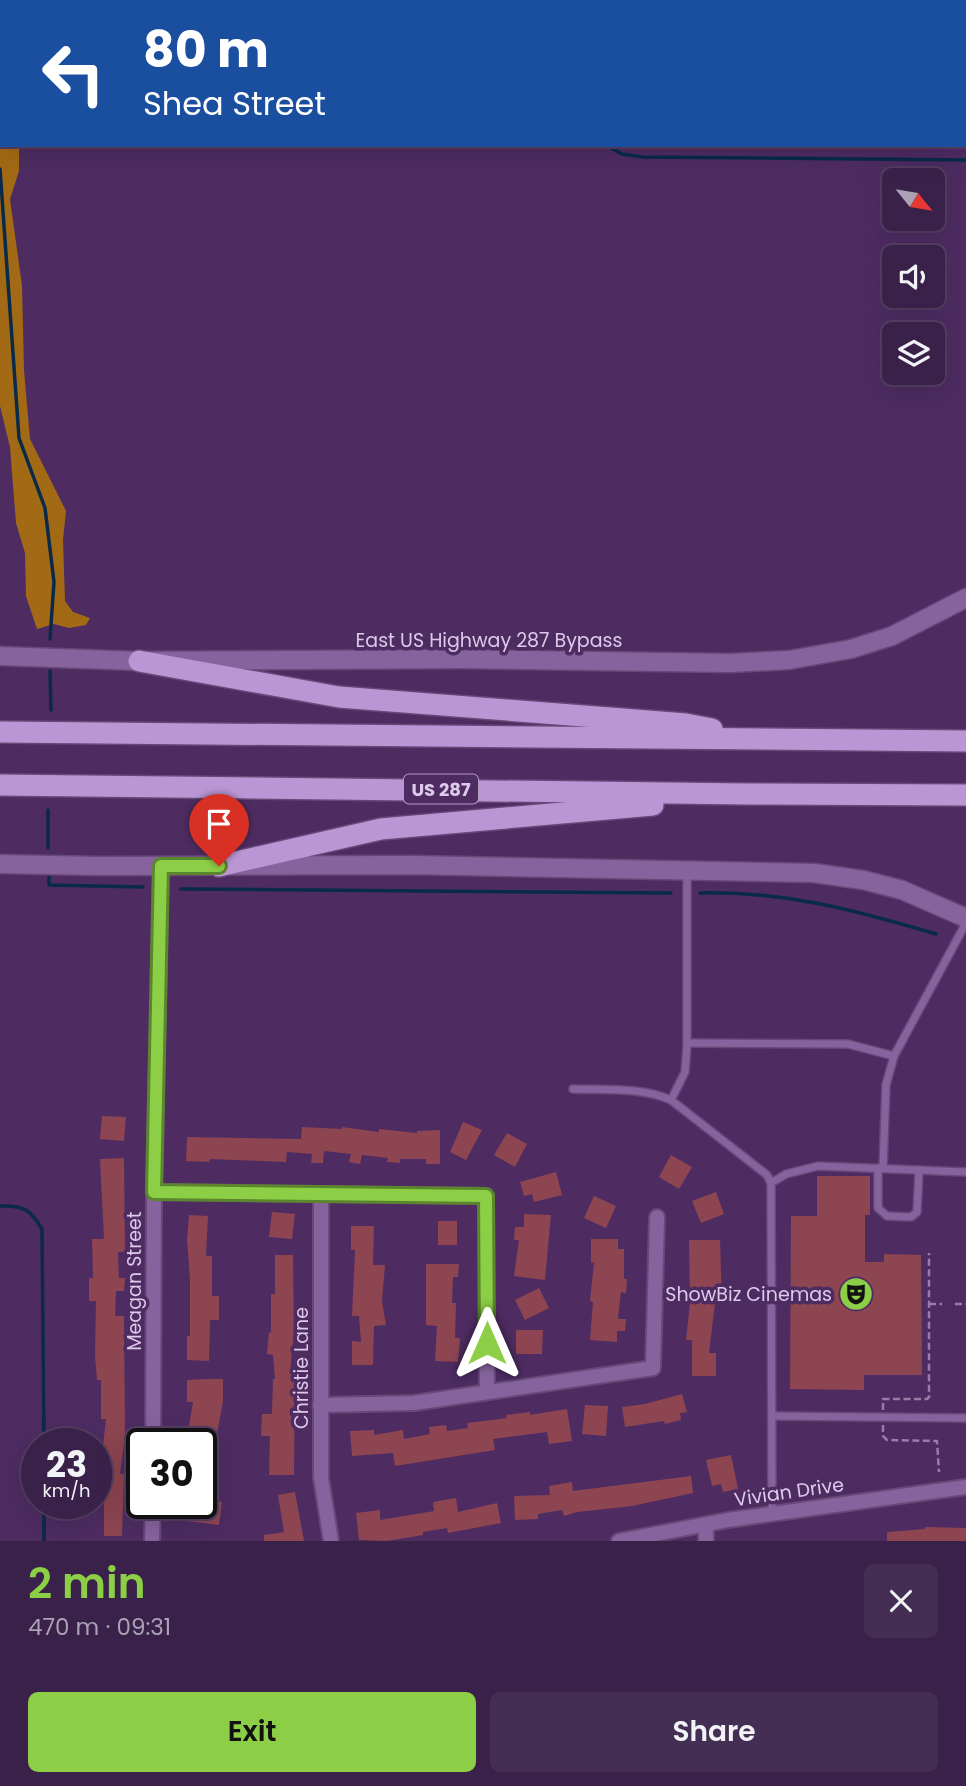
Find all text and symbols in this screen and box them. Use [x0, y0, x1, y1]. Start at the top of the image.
text: 80 m [143, 16, 269, 84]
icon: left [28, 28, 119, 119]
text: Shea Street [143, 81, 326, 126]
north arrow [882, 168, 945, 231]
map controls [882, 168, 945, 385]
button: sound [882, 245, 945, 308]
button: layers [882, 322, 945, 385]
street label: East US Highway 287 Bypass [356, 627, 622, 654]
road number: US 287 [404, 774, 478, 804]
pin [189, 794, 249, 866]
icon: arrive [200, 805, 238, 843]
street label: Meagan Street [121, 1211, 148, 1351]
theatre icon: ShowBiz Cinemas [837, 1275, 875, 1313]
place label: ShowBiz Cinemas [665, 1281, 832, 1308]
position arrow [450, 1306, 524, 1380]
street label: Christie Lane [288, 1307, 315, 1429]
speed limit sign: 30 [126, 1428, 217, 1519]
text: 23 [46, 1440, 87, 1489]
street label: Vivian Drive [732, 1471, 846, 1513]
text: km/h [43, 1478, 90, 1503]
text: 2 min [28, 1554, 146, 1613]
button: close [864, 1564, 938, 1638]
text: 470 m · 09:31 [28, 1611, 171, 1643]
button: Exit [28, 1692, 476, 1772]
button: Share [490, 1692, 938, 1772]

